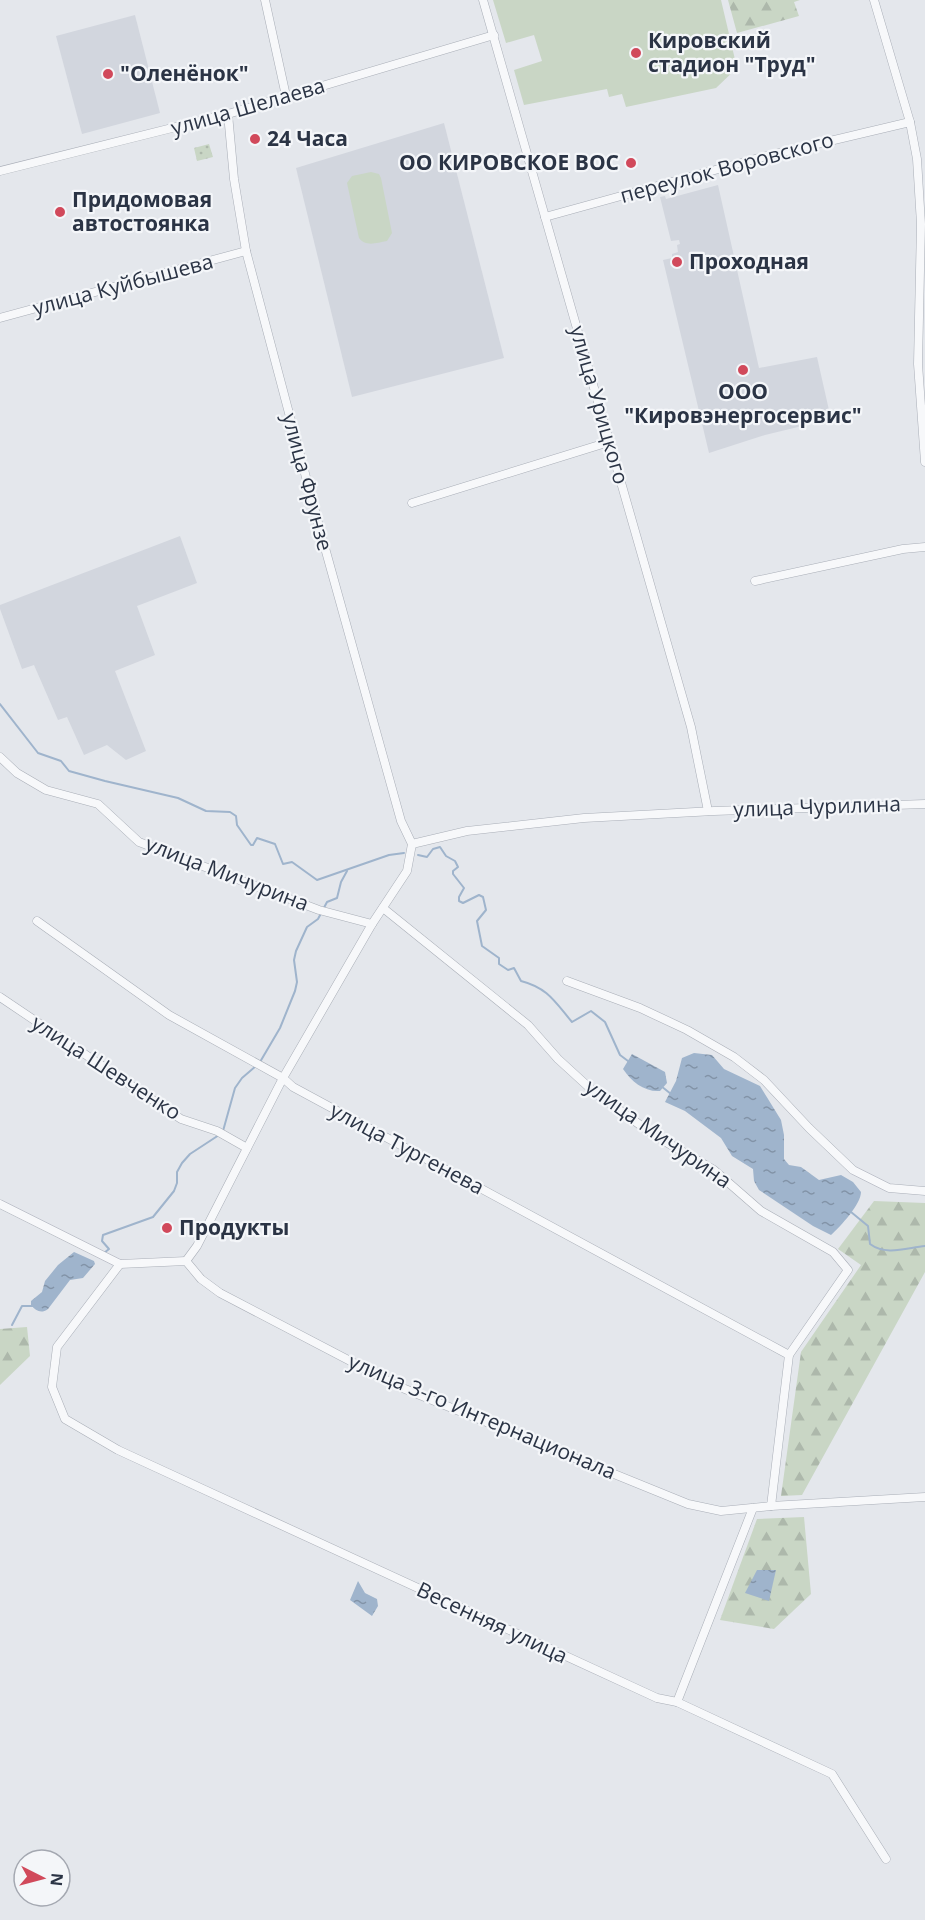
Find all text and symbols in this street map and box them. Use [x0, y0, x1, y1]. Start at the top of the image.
place label: Кировский стадион "Труд" [648, 26, 816, 78]
marker: Кировский стадион "Труд" [629, 46, 643, 60]
place label: "Оленёнок" [120, 59, 249, 87]
marker: "Оленёнок" [101, 67, 115, 81]
street label: улица Шелаева [168, 71, 328, 141]
place label: 24 Часа [267, 124, 348, 152]
street label: переулок Воровского [617, 125, 837, 209]
marker: 24 Часа [248, 132, 262, 146]
place label: ОО КИРОВСКОЕ ВОС [399, 148, 619, 176]
marker: ОО КИРОВСКОЕ ВОС [624, 156, 638, 170]
place label: Придомовая автостоянка [72, 185, 212, 237]
marker: Придомовая автостоянка [53, 205, 67, 219]
street label: улица Куйбышева [29, 246, 216, 322]
place label: Проходная [689, 247, 809, 275]
marker: Проходная [670, 255, 684, 269]
street label: улица Урицкого [564, 322, 636, 487]
marker: ООО "Кировэнергосервис" [736, 363, 750, 377]
place label: ООО "Кировэнергосервис" [624, 377, 862, 429]
street label: улица Фрунзе [276, 410, 340, 554]
street label: улица Чурилина [733, 789, 901, 823]
street label: улица Мичурина [142, 829, 313, 917]
street label: улица Шевченко [26, 1008, 187, 1126]
street label: улица Мичурина [580, 1072, 737, 1194]
street label: улица Тургенева [326, 1096, 489, 1201]
place label: Продукты [179, 1213, 289, 1241]
marker: Продукты [160, 1221, 174, 1235]
street label: улица 3-го Интернационала [344, 1347, 621, 1485]
street label: Весенняя улица [413, 1575, 572, 1669]
north arrow [12, 1848, 72, 1908]
text: N [45, 1872, 69, 1887]

